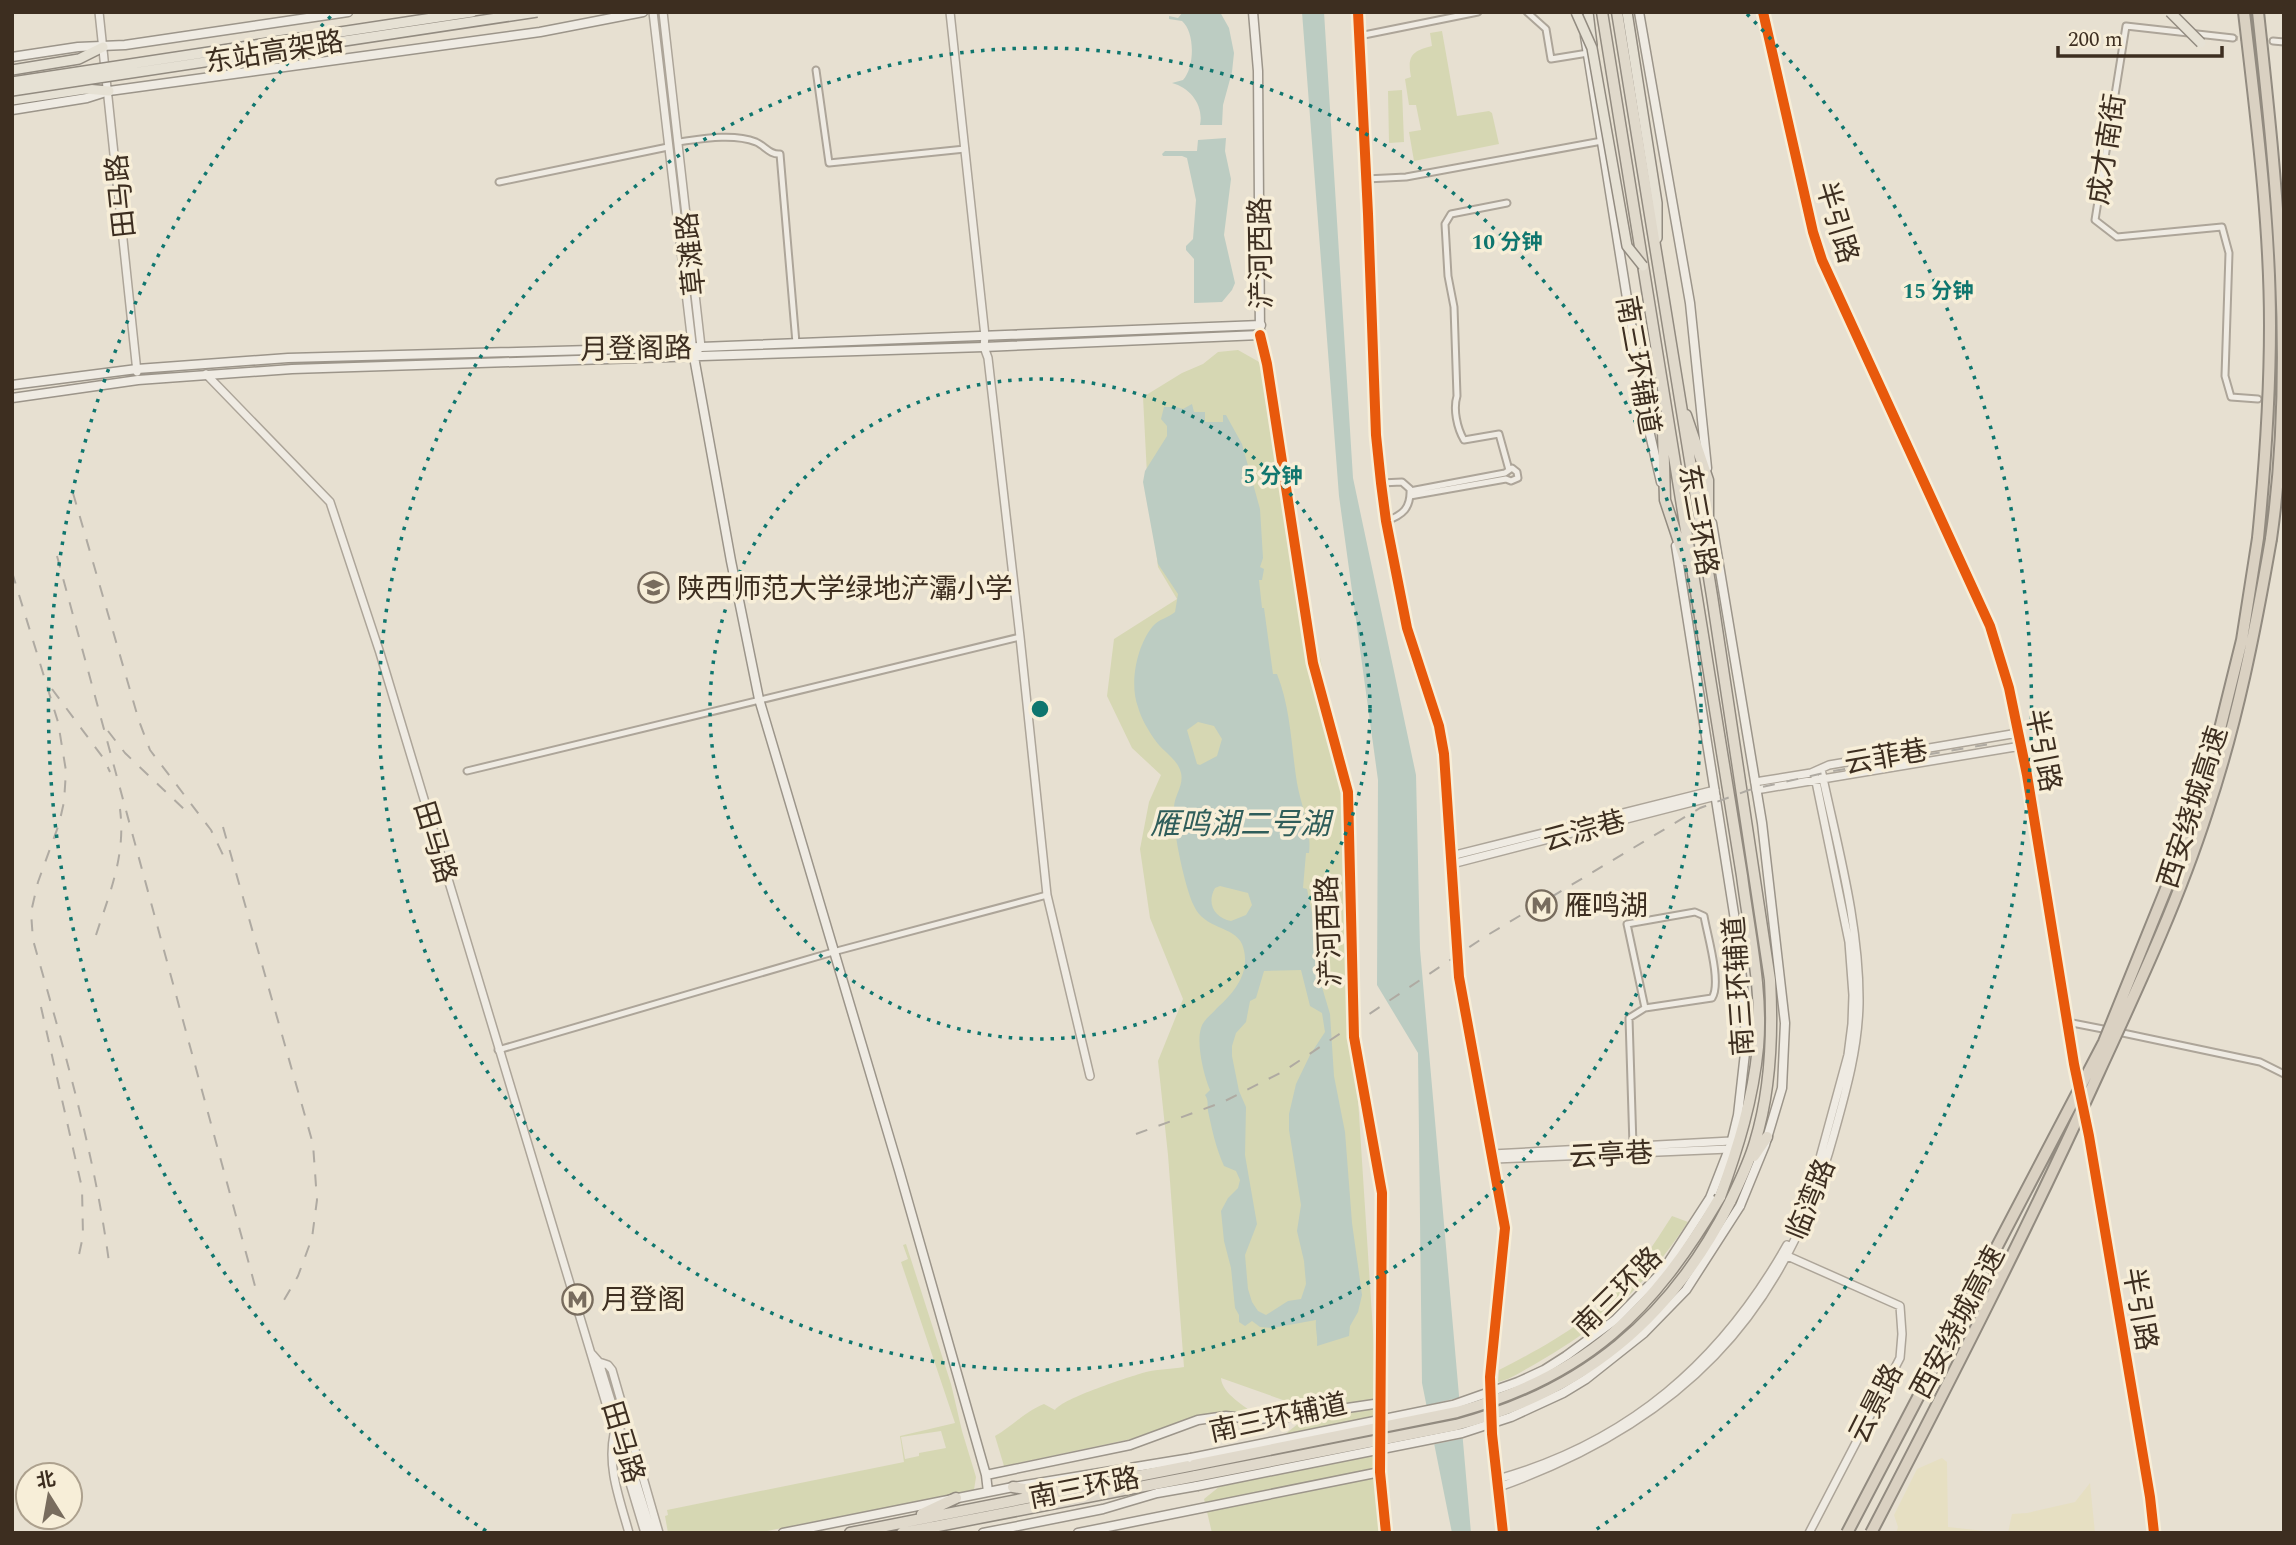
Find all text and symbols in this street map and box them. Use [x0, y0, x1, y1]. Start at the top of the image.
scale bar [2058, 14, 2222, 58]
street label: 东站高架路 [202, 20, 347, 85]
text: 200 m [2068, 24, 2123, 56]
street label: 成才南街 [2077, 91, 2137, 208]
street label: 田马路 [96, 152, 147, 240]
street label: 半引路 [1804, 176, 1869, 269]
street label: 浐河西路 [1239, 197, 1284, 309]
street label: 草滩路 [666, 210, 717, 298]
text: 10 分钟 [1472, 227, 1542, 259]
text: 15 分钟 [1903, 276, 1973, 308]
street label: 南三环辅道 [1604, 293, 1671, 438]
street label: 月登阁路 [580, 327, 692, 372]
text: 5 分钟 [1243, 461, 1303, 493]
street label: 东三环路 [1667, 461, 1728, 579]
place label: 陕西师范大学绿地浐灞小学 [677, 568, 1013, 611]
school or university icon: 陕西师范大学绿地浐灞小学 [637, 571, 671, 605]
centre of rings [1028, 697, 1052, 721]
street label: 半引路 [2013, 705, 2072, 796]
street label: 西安绕城高速 [2147, 721, 2240, 894]
street label: 云菲巷 [1841, 729, 1931, 786]
street label: 田马路 [402, 796, 467, 889]
street label: 云淙巷 [1538, 800, 1631, 863]
water label: 雁鸣湖二号湖 [1150, 802, 1334, 848]
street label: 浐河西路 [1306, 874, 1353, 988]
place label: 雁鸣湖 [1564, 885, 1648, 928]
metro station icon: 雁鸣湖 [1524, 888, 1558, 922]
street label: 南三环辅道 [1713, 915, 1766, 1057]
street label: 云亭巷 [1568, 1132, 1654, 1179]
street label: 临湾路 [1776, 1153, 1847, 1247]
street label: 南三环路 [1563, 1237, 1673, 1347]
street label: 西安绕城高速 [1900, 1238, 2017, 1407]
street label: 半引路 [2111, 1264, 2168, 1354]
place label: 月登阁 [601, 1279, 685, 1322]
metro station icon: 月登阁 [561, 1282, 595, 1316]
street label: 云景路 [1838, 1356, 1915, 1451]
street label: 南三环辅道 [1205, 1383, 1351, 1454]
street label: 田马路 [590, 1396, 655, 1489]
street label: 南三环路 [1025, 1457, 1143, 1520]
north arrow [14, 1461, 84, 1531]
text: 北 [34, 1465, 58, 1497]

